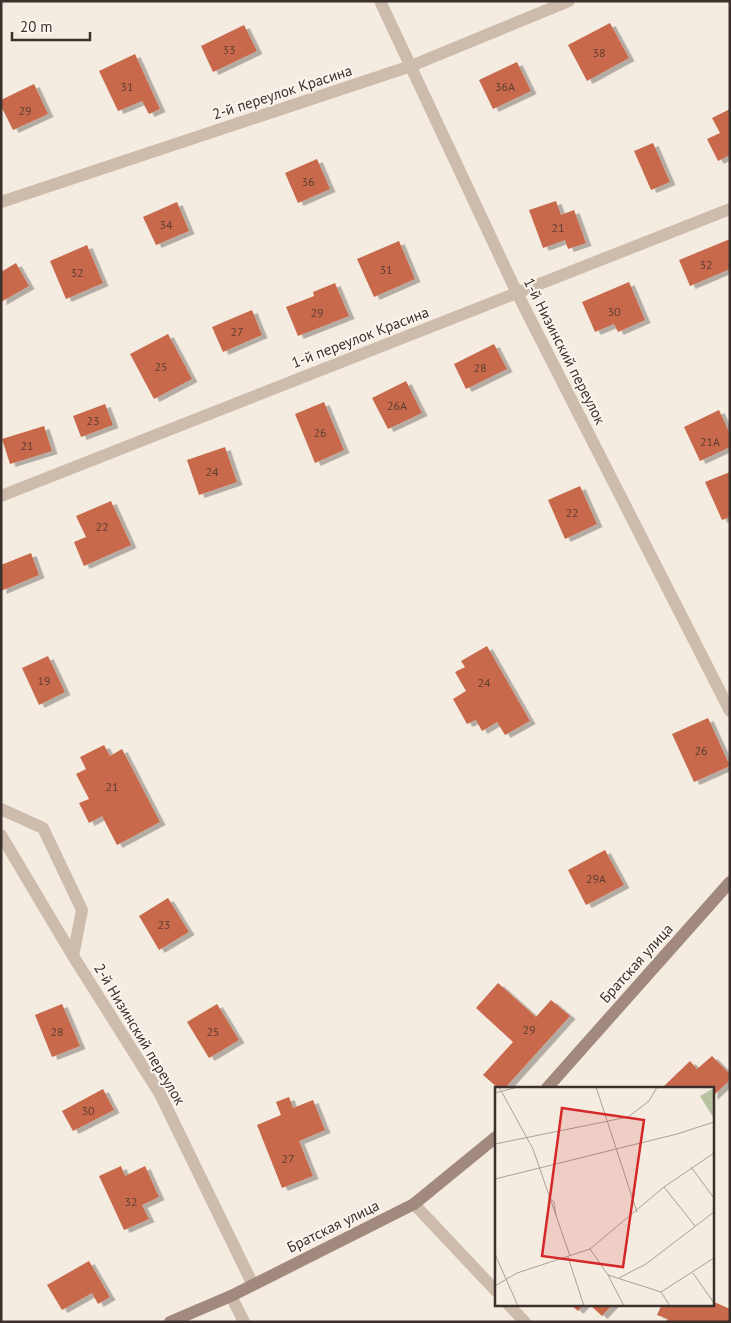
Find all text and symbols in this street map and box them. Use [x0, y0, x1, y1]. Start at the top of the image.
scale bar [12, 10, 90, 42]
text: 20 m [20, 17, 53, 36]
house number: 33 [222, 42, 236, 57]
house number: 38 [592, 45, 606, 60]
street label: 2-й переулок Красина [210, 60, 354, 124]
house number: 31 [120, 79, 134, 94]
house number: 36А [495, 79, 515, 94]
house number: 29 [18, 103, 32, 118]
house number: 36 [301, 174, 315, 189]
house number: 34 [159, 217, 173, 232]
house number: 21 [551, 220, 565, 235]
house number: 32 [699, 257, 713, 272]
house number: 31 [379, 262, 393, 277]
house number: 32 [70, 265, 84, 280]
street label: 1-й Низинский переулок [520, 275, 611, 428]
street label: 1-й переулок Красина [289, 302, 431, 372]
house number: 30 [607, 304, 621, 319]
house number: 29 [310, 305, 324, 320]
house number: 27 [230, 324, 244, 339]
house number: 25 [154, 359, 168, 374]
house number: 28 [473, 360, 487, 375]
house number: 26А [387, 398, 407, 413]
house number: 23 [86, 413, 100, 428]
house number: 26 [313, 425, 327, 440]
house number: 21А [700, 434, 720, 449]
house number: 21 [20, 438, 34, 453]
house number: 24 [205, 464, 219, 479]
house number: 22 [565, 505, 579, 520]
house number: 22 [95, 519, 109, 534]
house number: 19 [37, 673, 51, 688]
house number: 24 [477, 675, 491, 690]
house number: 26 [694, 743, 708, 758]
house number: 21 [105, 779, 119, 794]
house number: 29А [586, 871, 606, 886]
house number: 23 [157, 917, 171, 932]
street label: Братская улица [595, 919, 677, 1007]
street label: 2-й Низинский переулок [90, 960, 190, 1109]
house number: 29 [522, 1022, 536, 1037]
house number: 28 [50, 1024, 64, 1039]
house number: 25 [206, 1024, 220, 1039]
inset map [495, 1087, 714, 1306]
house number: 30 [81, 1103, 95, 1118]
house number: 27 [281, 1151, 295, 1166]
house number: 32 [124, 1194, 138, 1209]
street label: Братская улица [284, 1195, 382, 1257]

